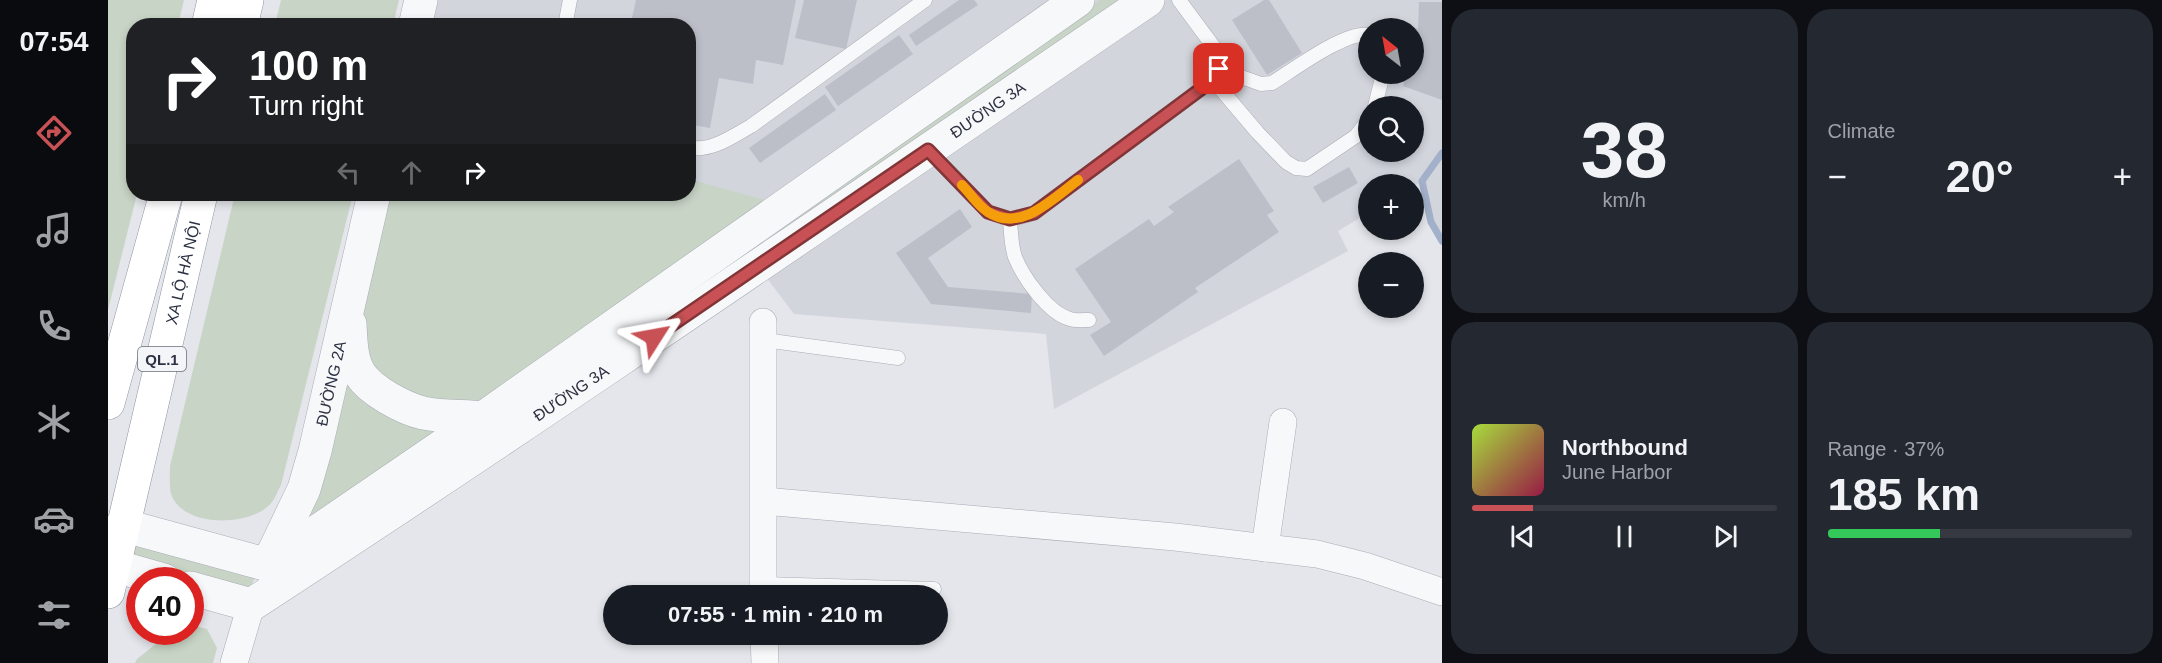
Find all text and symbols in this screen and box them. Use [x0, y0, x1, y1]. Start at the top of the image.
north arrow [1358, 18, 1424, 84]
map controls [1358, 18, 1424, 318]
text: 07:54 [19, 27, 89, 57]
icon: right [150, 42, 228, 120]
text: 100 m [249, 42, 368, 89]
pin [1193, 43, 1244, 94]
icon: arrive [1202, 52, 1235, 85]
street label: ĐƯỜNG 3A [947, 78, 1029, 141]
text: Turn right [249, 91, 364, 121]
button: search [1358, 96, 1424, 162]
text: 38 [1581, 106, 1668, 194]
icon: directions [33, 112, 75, 154]
text: Climate [1828, 120, 1895, 142]
text: 20° [1946, 151, 2014, 202]
icon: left [332, 156, 365, 189]
icon: ahead [395, 156, 428, 189]
icon: right [458, 156, 491, 189]
text: − [1828, 158, 1847, 195]
text: + [2113, 158, 2132, 195]
button: + [1358, 174, 1424, 240]
text: km/h [1603, 189, 1646, 211]
icon: music [33, 209, 75, 251]
street label: XA LỘ HÀ NỘI [162, 219, 203, 326]
button: − [1358, 252, 1424, 318]
icon: phone [33, 305, 75, 347]
position arrow [622, 305, 686, 369]
street label: ĐƯỜNG 2A [313, 339, 349, 428]
road number: QL.1 [138, 347, 186, 371]
street label: ĐƯỜNG 3A [530, 361, 612, 424]
icon: climate [33, 401, 75, 443]
text: Northbound [1562, 435, 1688, 460]
text: Range · 37% [1828, 438, 1944, 460]
text: June Harbor [1562, 461, 1672, 483]
text: 185 km [1828, 469, 1980, 520]
icon: car [33, 498, 75, 540]
icon: previous [1506, 520, 1539, 553]
icon: pause [1608, 520, 1641, 553]
icon: next [1709, 520, 1742, 553]
speed limit sign: 40 [126, 567, 204, 645]
icon: filters [33, 594, 75, 636]
text: 07:55 · 1 min · 210 m [668, 602, 883, 627]

